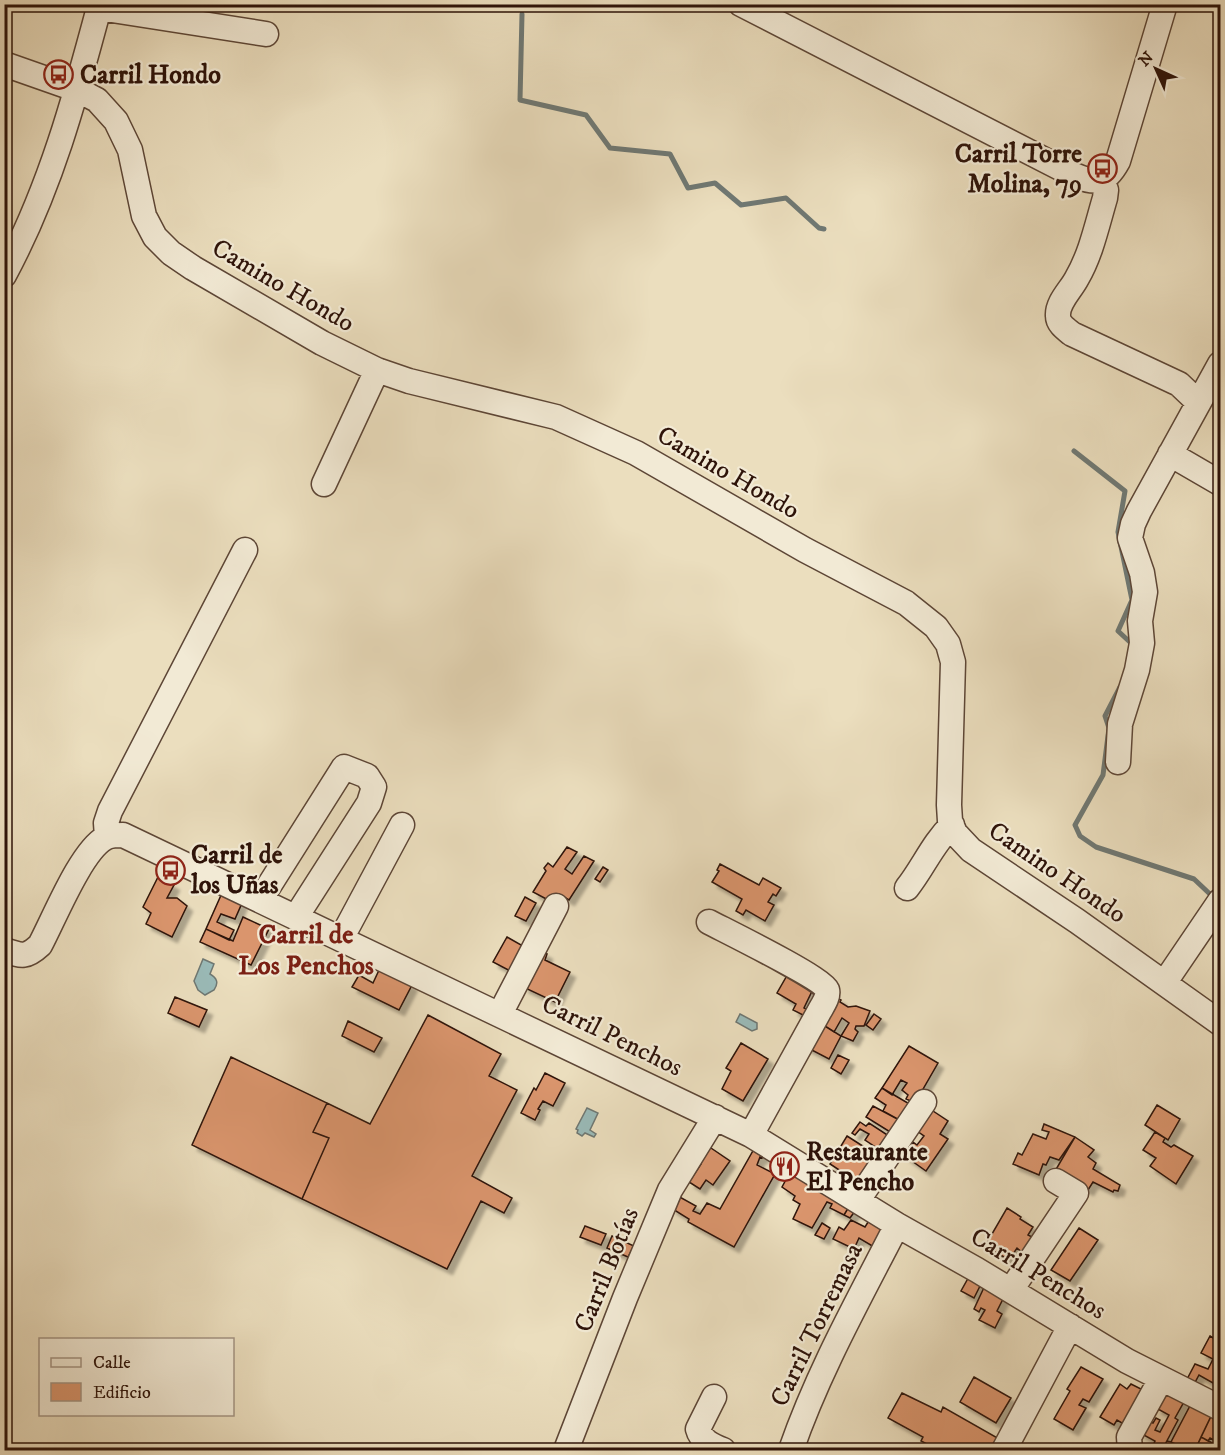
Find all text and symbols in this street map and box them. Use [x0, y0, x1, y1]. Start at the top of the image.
north arrow [1126, 39, 1186, 99]
text: N [1134, 47, 1158, 71]
bus stop icon: Carril Hondo [43, 59, 75, 91]
place label: Carril Hondo [80, 59, 221, 92]
place label: Carril Torre Molina, 79 [955, 138, 1082, 201]
bus stop icon: Carril Torre Molina, 79 [1087, 153, 1119, 185]
street label: Camino Hondo [206, 232, 360, 340]
street label: Camino Hondo [651, 419, 805, 527]
street label: Camino Hondo [982, 815, 1132, 931]
place label: Carril de los Uñas [190, 839, 283, 902]
bus stop icon: Carril de los Uñas [154, 854, 186, 886]
district label: Carril de Los Penchos [238, 918, 374, 983]
street label: Carril Penchos [536, 988, 688, 1084]
place label: Restaurante El Pencho [806, 1136, 928, 1199]
restaurant icon: Restaurante El Pencho [769, 1151, 801, 1183]
street label: Carril Botías [567, 1203, 647, 1337]
street label: Carril Penchos [964, 1220, 1112, 1328]
street label: Carril Torremasa [763, 1238, 871, 1412]
legend [39, 1338, 234, 1416]
text: Calle [93, 1352, 131, 1374]
text: Edificio [93, 1382, 151, 1404]

